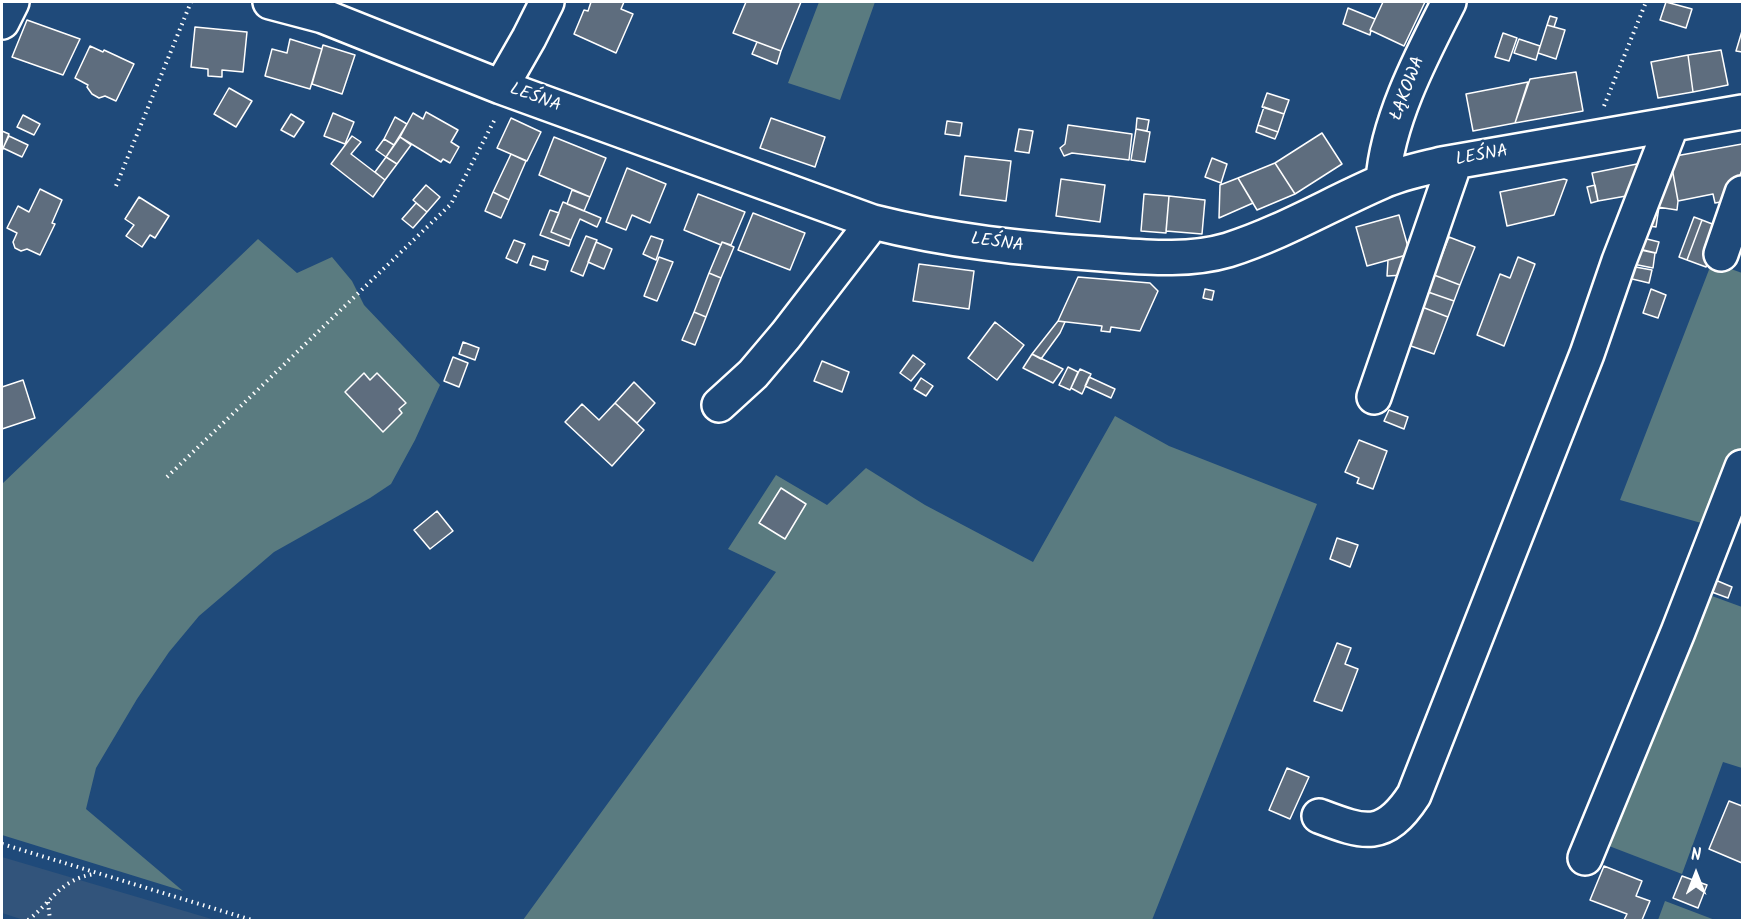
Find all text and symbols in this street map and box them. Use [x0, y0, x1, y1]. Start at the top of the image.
street label: ŁĄKOWA [1387, 54, 1431, 124]
street label: LEŚNA [506, 80, 564, 118]
street label: LEŚNA [1454, 142, 1510, 172]
street label: LEŚNA [969, 230, 1025, 258]
text: N [1691, 843, 1701, 868]
north arrow [1666, 844, 1726, 904]

